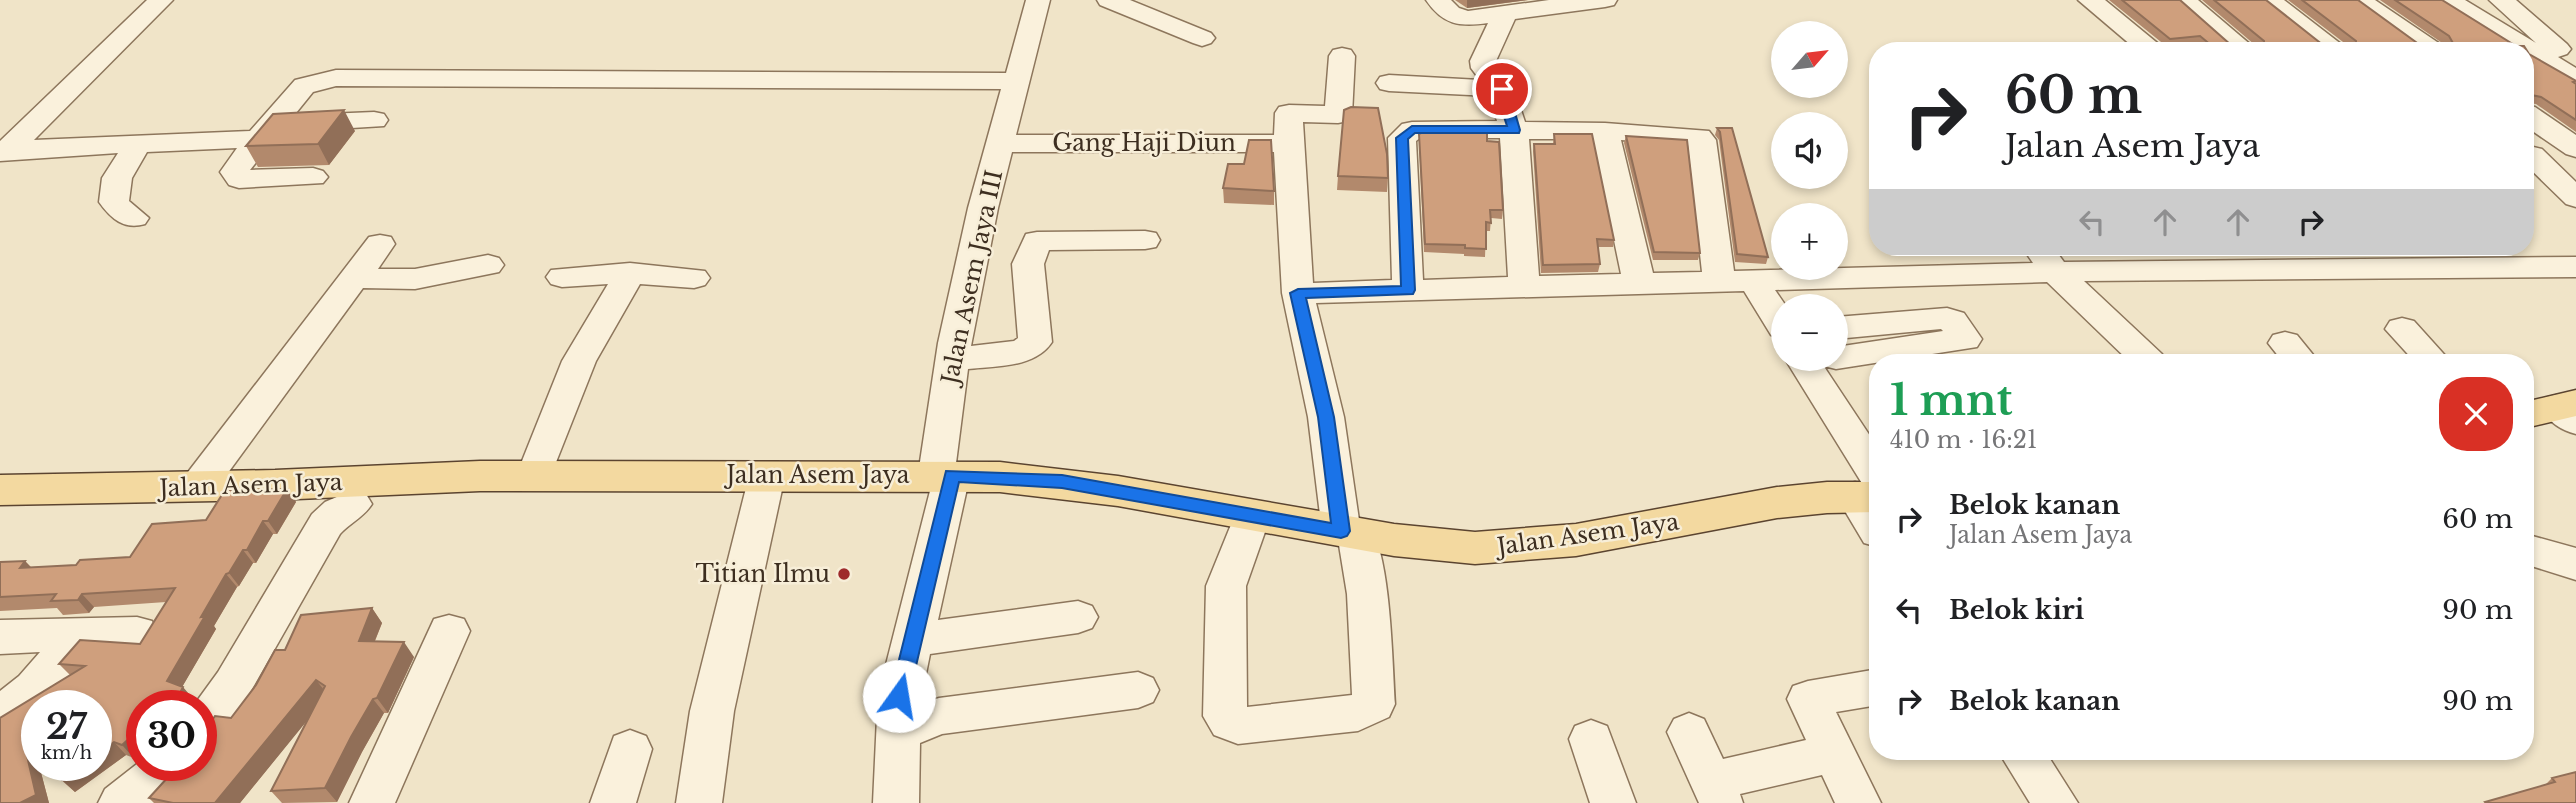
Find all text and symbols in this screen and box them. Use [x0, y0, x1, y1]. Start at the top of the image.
north arrow [1771, 21, 1848, 98]
map controls [1771, 21, 1848, 371]
pin [1472, 59, 1532, 119]
text: 60 m [2005, 65, 2142, 126]
icon: arrive [1483, 70, 1521, 108]
icon: right [1890, 70, 1981, 161]
button: sound [1771, 112, 1848, 189]
text: Jalan Asem Jaya [2005, 126, 2260, 166]
street label: Gang Haji Diun [1052, 129, 1236, 157]
street label: Jalan Asem Jaya III [935, 167, 1008, 390]
button: + [1771, 203, 1848, 280]
icon: left [2073, 203, 2111, 241]
icon: ahead [2146, 203, 2184, 241]
icon: ahead [2219, 203, 2257, 241]
icon: right [2292, 203, 2330, 241]
button: − [1771, 294, 1848, 371]
text: 1 mnt [1890, 374, 2013, 426]
button: close [2439, 377, 2513, 451]
text: 410 m · 16:21 [1890, 426, 2037, 454]
street label: Jalan Asem Jaya [723, 461, 910, 489]
street label: Jalan Asem Jaya [156, 468, 343, 502]
text: Belok kanan [1949, 489, 2120, 521]
icon: right [1890, 500, 1928, 538]
text: 60 m [2442, 503, 2513, 535]
street label: Jalan Asem Jaya [1492, 507, 1681, 561]
text: Jalan Asem Jaya [1949, 521, 2132, 549]
place label: Titian Ilmu [696, 560, 830, 588]
marker: Titian Ilmu [836, 566, 852, 582]
icon: left [1890, 591, 1928, 629]
text: Belok kiri [1949, 594, 2084, 626]
text: 90 m [2442, 594, 2513, 626]
position arrow [862, 659, 936, 733]
icon: right [1890, 682, 1928, 720]
text: Belok kanan [1949, 685, 2120, 717]
text: 90 m [2442, 685, 2513, 717]
speed limit sign: 30 [126, 690, 217, 781]
text: 27 [46, 705, 87, 748]
text: km/h [41, 742, 92, 764]

